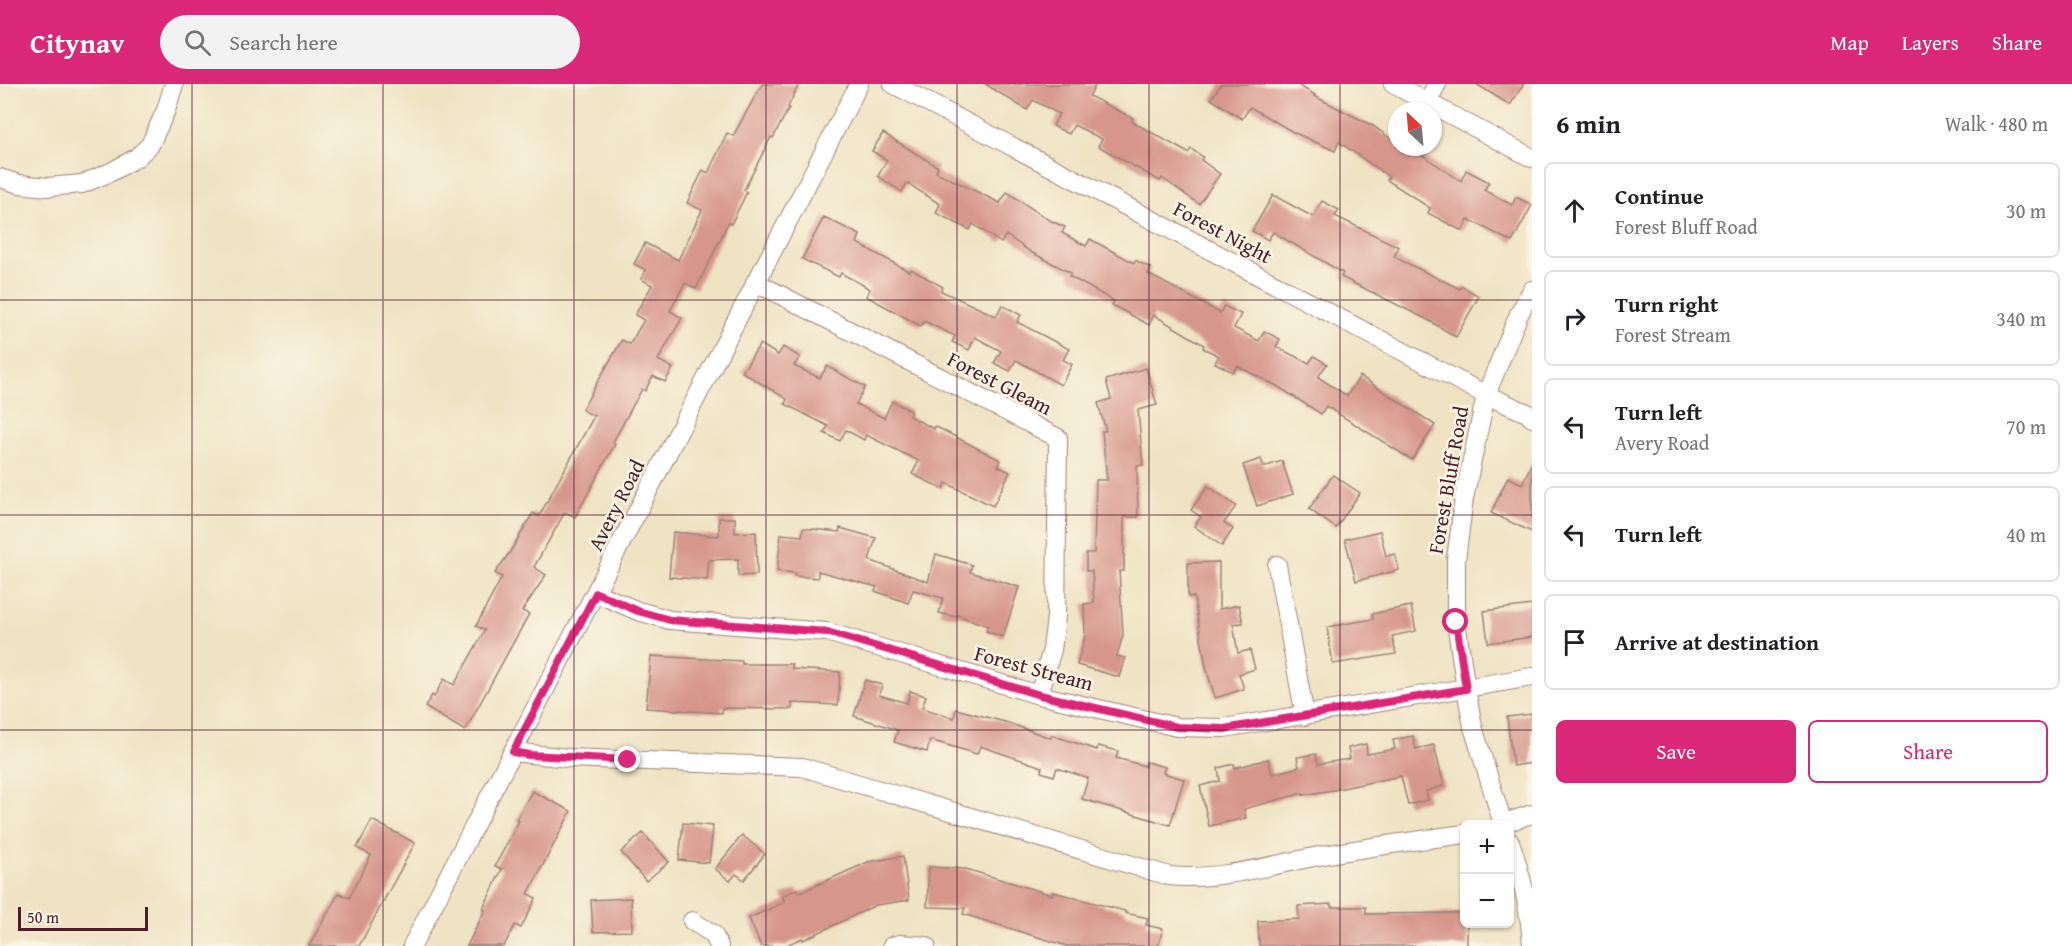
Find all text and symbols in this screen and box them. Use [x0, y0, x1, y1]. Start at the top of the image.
search box [160, 15, 580, 69]
text: Citynav [30, 22, 124, 63]
icon: search [181, 26, 214, 59]
text: Search here [229, 26, 338, 58]
text: Map [1830, 27, 1869, 58]
text: Layers [1902, 27, 1959, 58]
text: Share [1992, 27, 2042, 58]
north arrow [1388, 102, 1442, 156]
text: 6 min [1556, 104, 1621, 143]
text: Walk · 480 m [1945, 109, 2048, 138]
text: Continue [1615, 180, 1704, 212]
street label: Forest Night [1168, 193, 1278, 271]
icon: ahead [1558, 194, 1591, 227]
text: 30 m [2006, 196, 2046, 225]
text: Forest Bluff Road [1615, 212, 1758, 241]
text: Turn right [1615, 288, 1718, 320]
icon: right [1558, 302, 1591, 335]
text: 340 m [1996, 304, 2046, 333]
text: Forest Stream [1615, 320, 1731, 349]
street label: Forest Gleam [942, 343, 1058, 423]
text: Turn left [1615, 396, 1702, 428]
street label: Forest Bluff Road [1420, 403, 1476, 557]
icon: left [1558, 410, 1591, 443]
text: 70 m [2006, 412, 2046, 441]
text: Avery Road [1615, 428, 1709, 457]
street label: Avery Road [580, 453, 653, 556]
icon: left [1558, 518, 1591, 551]
text: Turn left [1615, 518, 1702, 550]
text: 40 m [2006, 520, 2046, 549]
route start [1442, 608, 1468, 634]
icon: arrive [1558, 626, 1591, 659]
text: Arrive at destination [1615, 626, 1819, 658]
street label: Forest Stream [971, 637, 1097, 699]
button: Save [1556, 720, 1796, 783]
button: Share [1808, 720, 2048, 783]
route end [614, 746, 640, 772]
map controls [1460, 820, 1514, 928]
button: + [1460, 820, 1514, 874]
button: − [1460, 874, 1514, 928]
scale bar [18, 904, 148, 932]
text: 50 m [27, 905, 59, 929]

